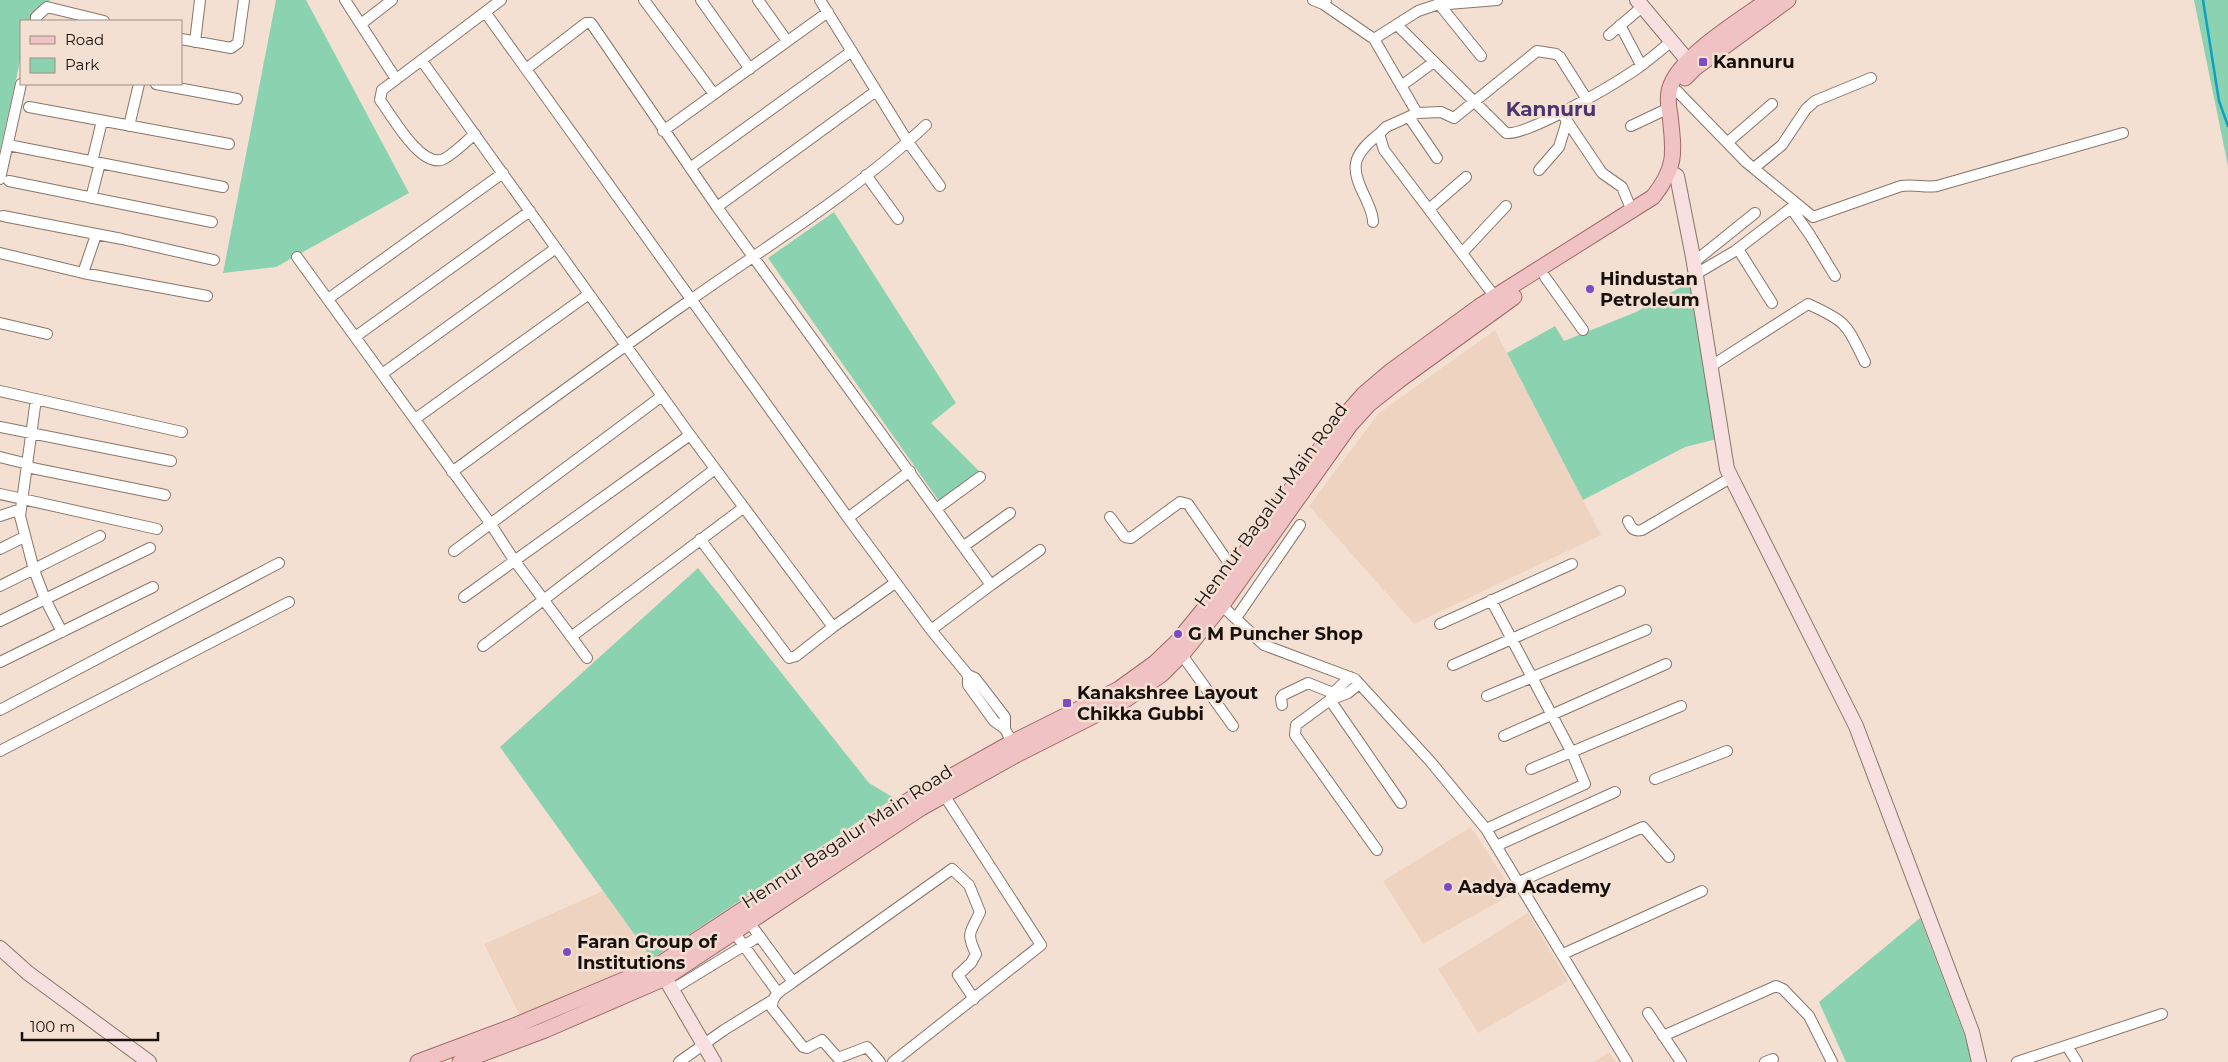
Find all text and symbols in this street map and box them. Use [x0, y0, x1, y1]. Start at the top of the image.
legend [20, 20, 182, 85]
text: Road [65, 30, 104, 49]
place label: Kannuru [1713, 51, 1795, 73]
text: Park [65, 55, 99, 74]
marker: Kannuru [1697, 56, 1709, 68]
district label: Kannuru [1506, 97, 1596, 121]
place label: Hindustan Petroleum [1600, 268, 1700, 311]
marker: Hindustan Petroleum [1584, 283, 1596, 295]
street label: Hennur Bagalur Main Road [1190, 399, 1352, 611]
place label: G M Puncher Shop [1188, 623, 1363, 645]
marker: G M Puncher Shop [1172, 628, 1184, 640]
place label: Kanakshree Layout Chikka Gubbi [1077, 682, 1258, 725]
marker: Kanakshree Layout Chikka Gubbi [1061, 697, 1073, 709]
street label: Hennur Bagalur Main Road [738, 761, 956, 913]
place label: Aadya Academy [1457, 876, 1611, 898]
marker: Aadya Academy [1442, 881, 1454, 893]
place label: Faran Group of Institutions [577, 931, 718, 974]
marker: Faran Group of Institutions [561, 946, 573, 958]
scale bar [22, 1010, 159, 1042]
text: 100 m [30, 1017, 75, 1036]

